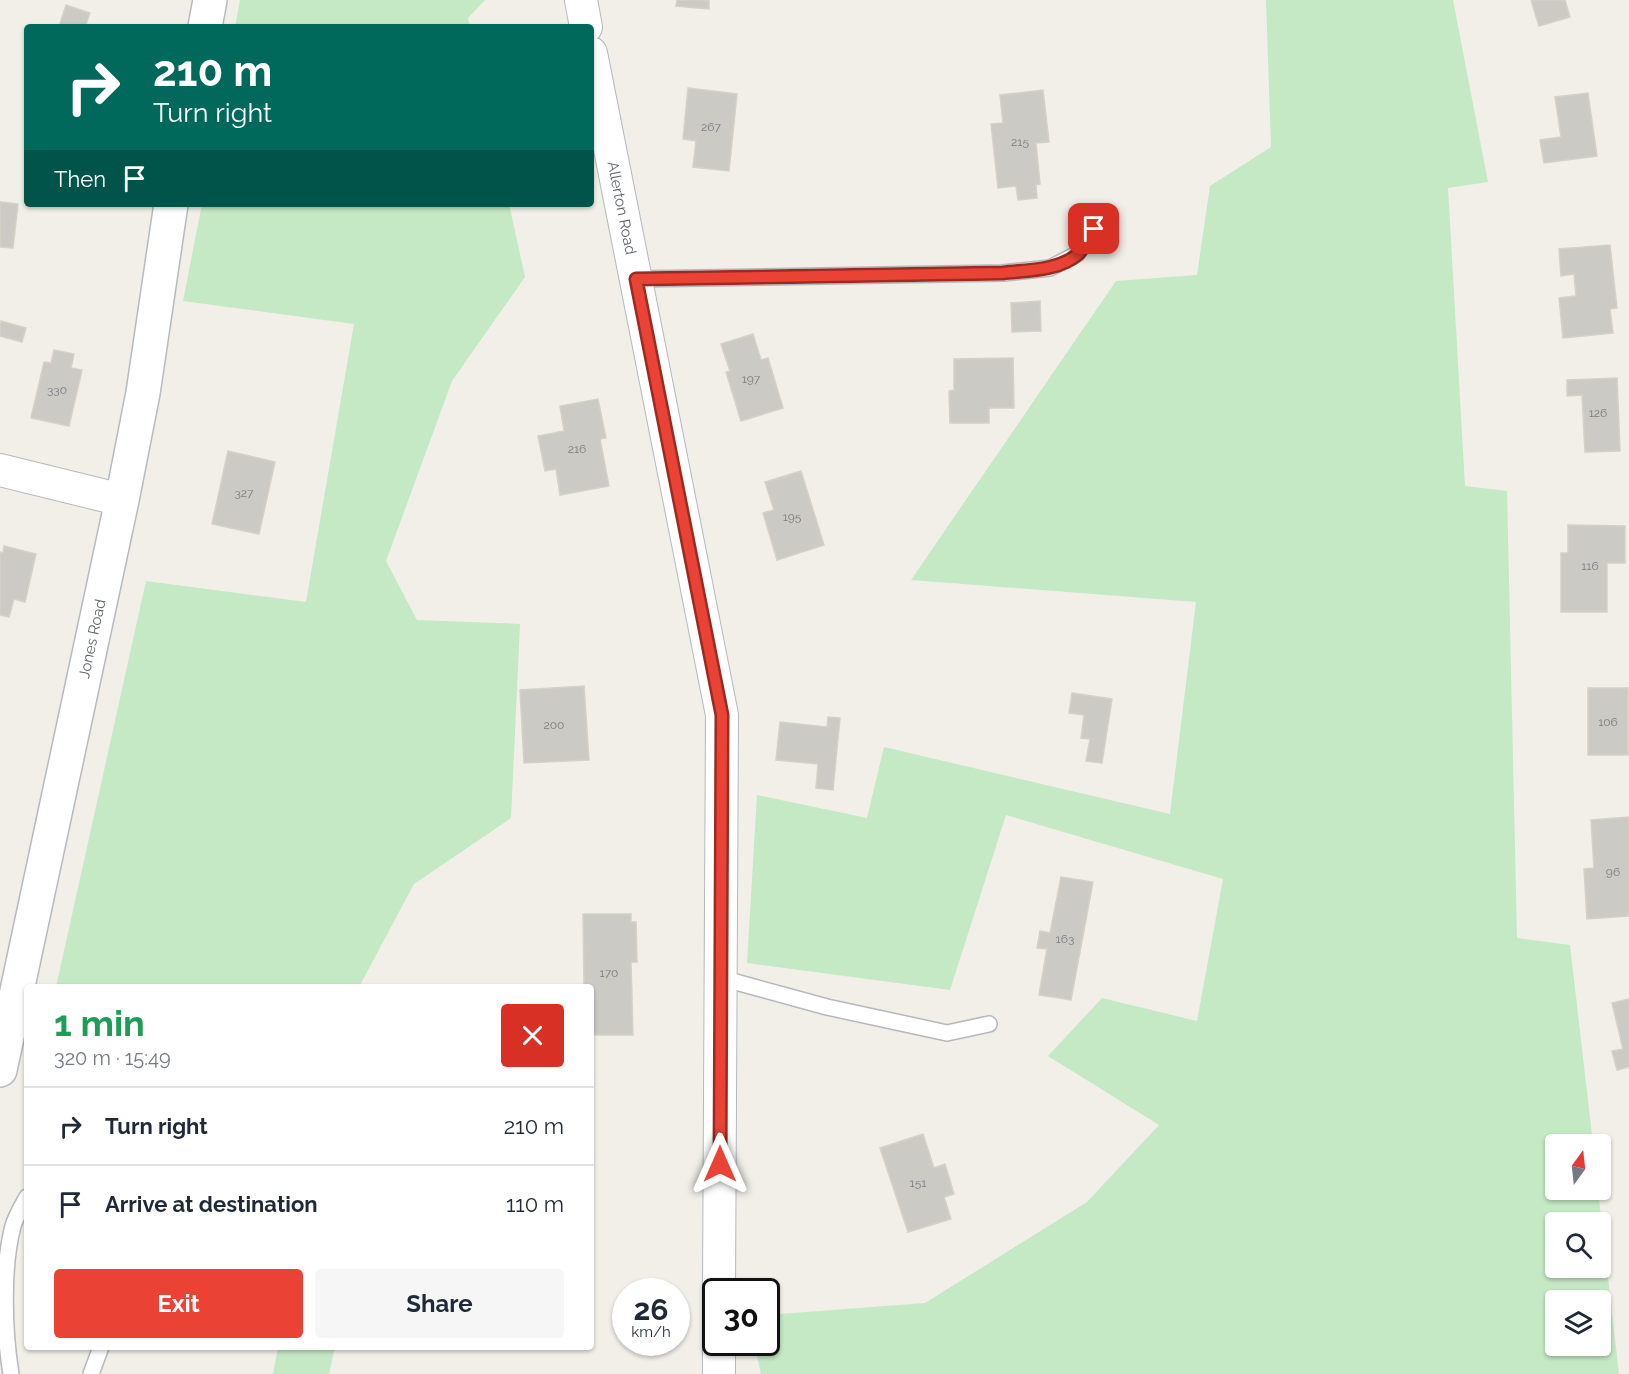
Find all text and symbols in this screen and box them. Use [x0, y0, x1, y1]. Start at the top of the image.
text: 210 m [153, 47, 272, 96]
icon: right [54, 48, 132, 126]
text: Turn right [153, 97, 272, 128]
house number: 267 [701, 120, 722, 134]
house number: 215 [1011, 135, 1029, 149]
street label: Allerton Road [604, 160, 640, 256]
icon: arrive [118, 162, 151, 195]
text: Then [54, 166, 106, 192]
pin [1068, 203, 1119, 254]
icon: arrive [1077, 212, 1110, 245]
house number: 197 [742, 372, 761, 386]
house number: 330 [47, 383, 67, 397]
house number: 126 [1589, 406, 1607, 420]
house number: 216 [568, 442, 586, 456]
house number: 327 [234, 486, 254, 500]
house number: 195 [783, 510, 802, 524]
house number: 116 [1581, 559, 1599, 573]
street label: Jones Road [75, 597, 110, 680]
house number: 106 [1598, 715, 1618, 729]
house number: 200 [544, 718, 564, 732]
house number: 96 [1606, 865, 1620, 879]
house number: 163 [1056, 932, 1074, 946]
house number: 170 [600, 966, 618, 980]
text: 1 min [54, 1002, 145, 1044]
button: close [501, 1004, 564, 1067]
text: 320 m · 15:49 [54, 1046, 171, 1070]
icon: right [54, 1110, 87, 1143]
text: Turn right [105, 1113, 208, 1139]
text: 210 m [504, 1113, 564, 1139]
position arrow [688, 1132, 752, 1196]
north arrow [1545, 1134, 1611, 1200]
map controls [1545, 1134, 1611, 1356]
house number: 151 [910, 1176, 926, 1190]
icon: arrive [54, 1188, 87, 1221]
text: Arrive at destination [105, 1191, 318, 1217]
text: 110 m [506, 1191, 564, 1217]
button: search [1545, 1212, 1611, 1278]
button: Exit [54, 1269, 303, 1338]
button: Share [315, 1269, 564, 1338]
speed limit sign: 30 [702, 1278, 780, 1356]
button: layers [1545, 1290, 1611, 1356]
text: 26 [633, 1292, 669, 1327]
text: km/h [631, 1323, 671, 1341]

